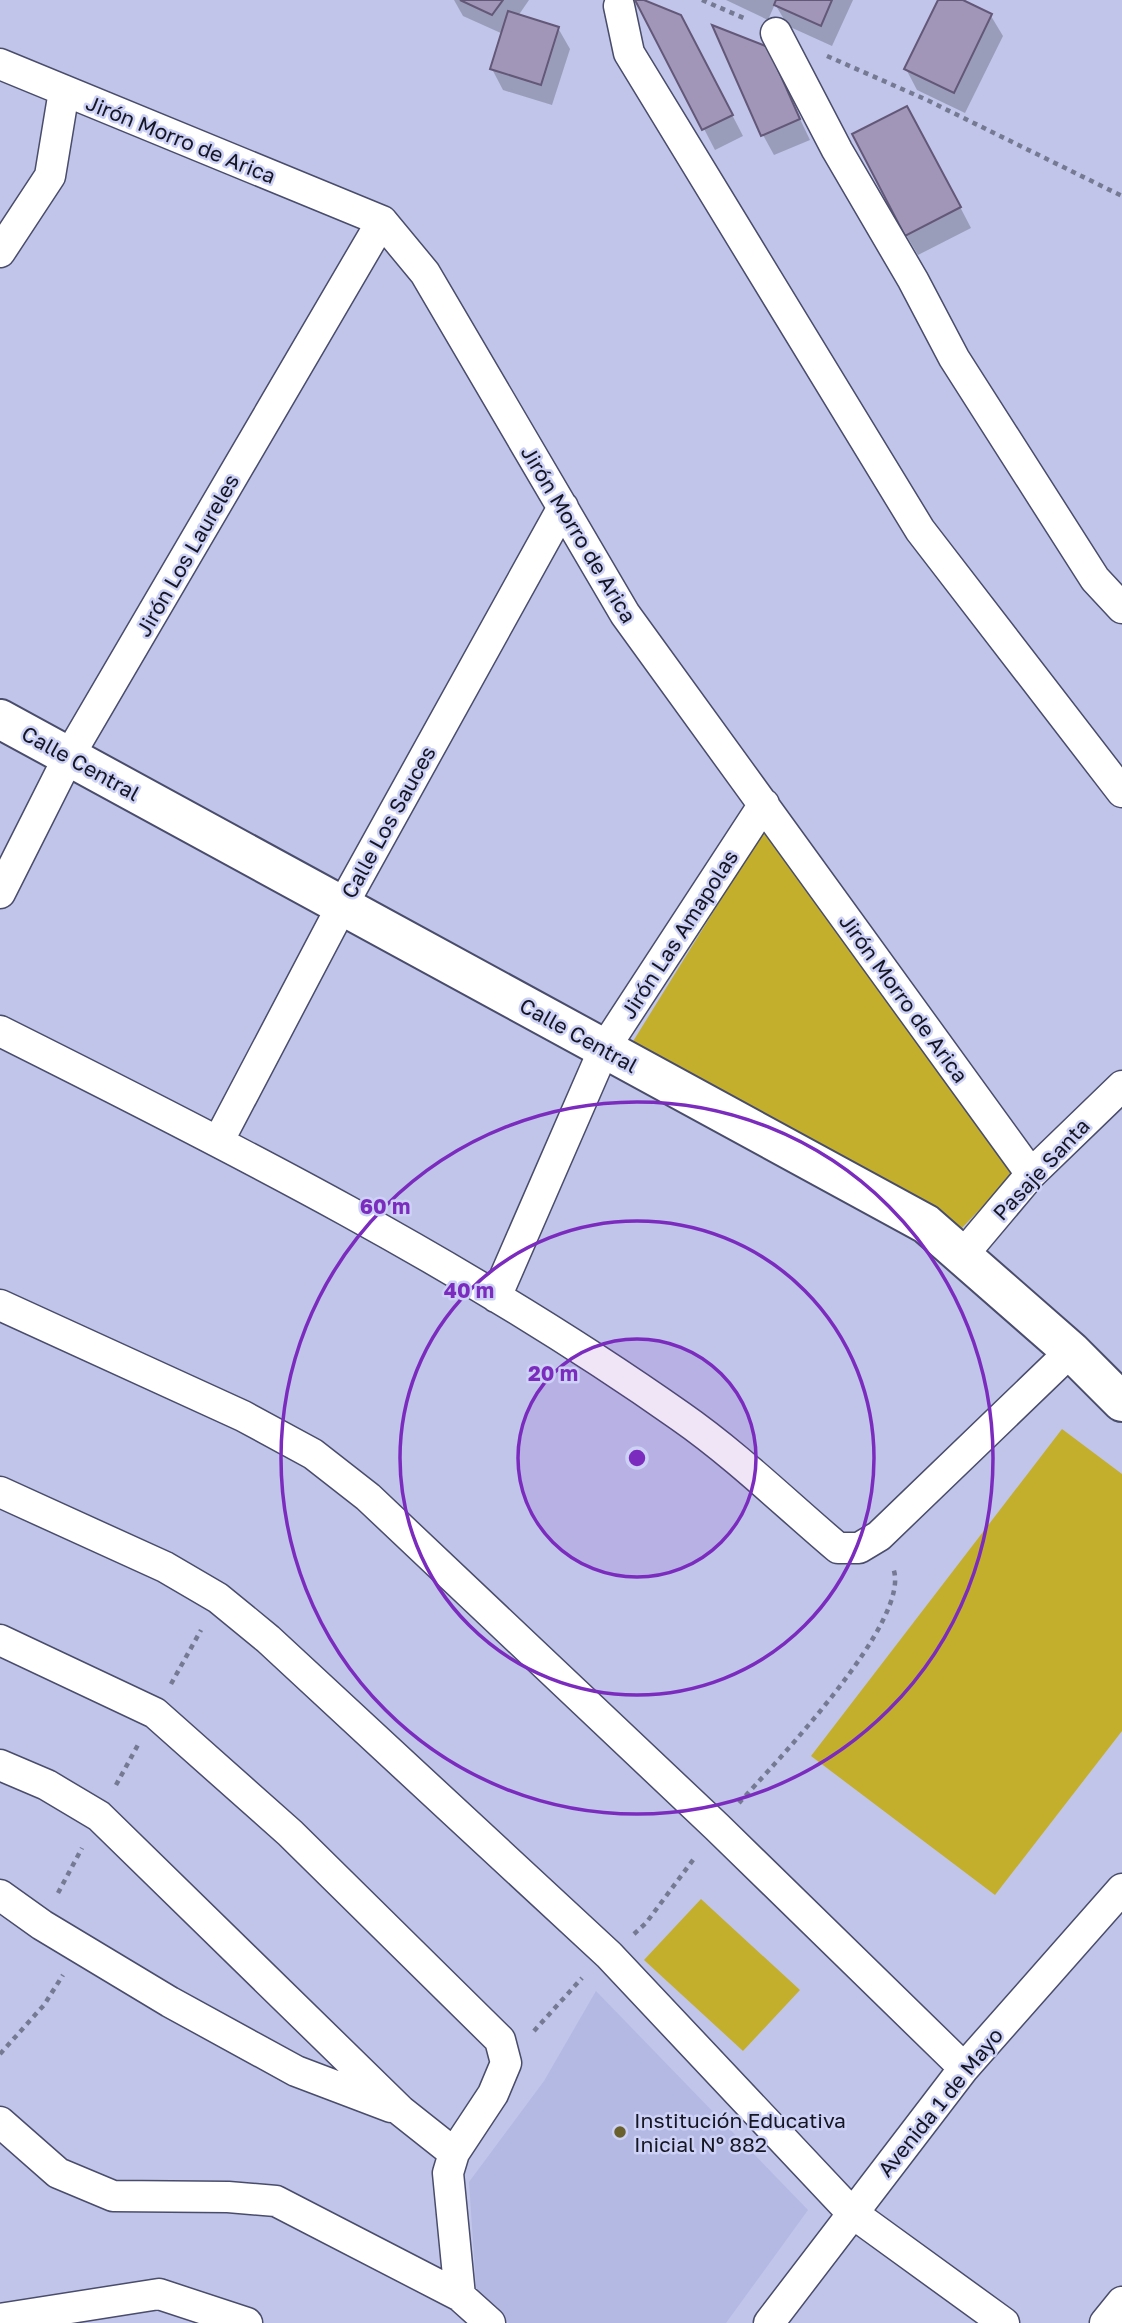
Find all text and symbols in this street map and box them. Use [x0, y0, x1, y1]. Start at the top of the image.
street label: Jirón Morro de Arica [82, 89, 280, 189]
street label: Jirón Morro de Arica [516, 441, 642, 627]
street label: Jirón Los Laureles [130, 469, 244, 641]
street label: Calle Central [17, 720, 145, 806]
street label: Calle Los Sauces [335, 741, 441, 903]
street label: Jirón Las Amapolas [615, 845, 743, 1023]
street label: Jirón Morro de Arica [834, 909, 974, 1087]
street label: Calle Central [515, 992, 643, 1078]
street label: Pasaje Santa [987, 1113, 1095, 1225]
text: 60 m [360, 1193, 410, 1219]
text: 40 m [444, 1277, 494, 1303]
text: 20 m [528, 1360, 578, 1386]
centre of rings [625, 1446, 649, 1470]
street label: Avenida 1 de Mayo [872, 2022, 1008, 2182]
place label: Institución Educativa Inicial Nº 882 [634, 2107, 846, 2157]
marker: Institución Educativa Inicial Nº 882 [612, 2124, 628, 2140]

